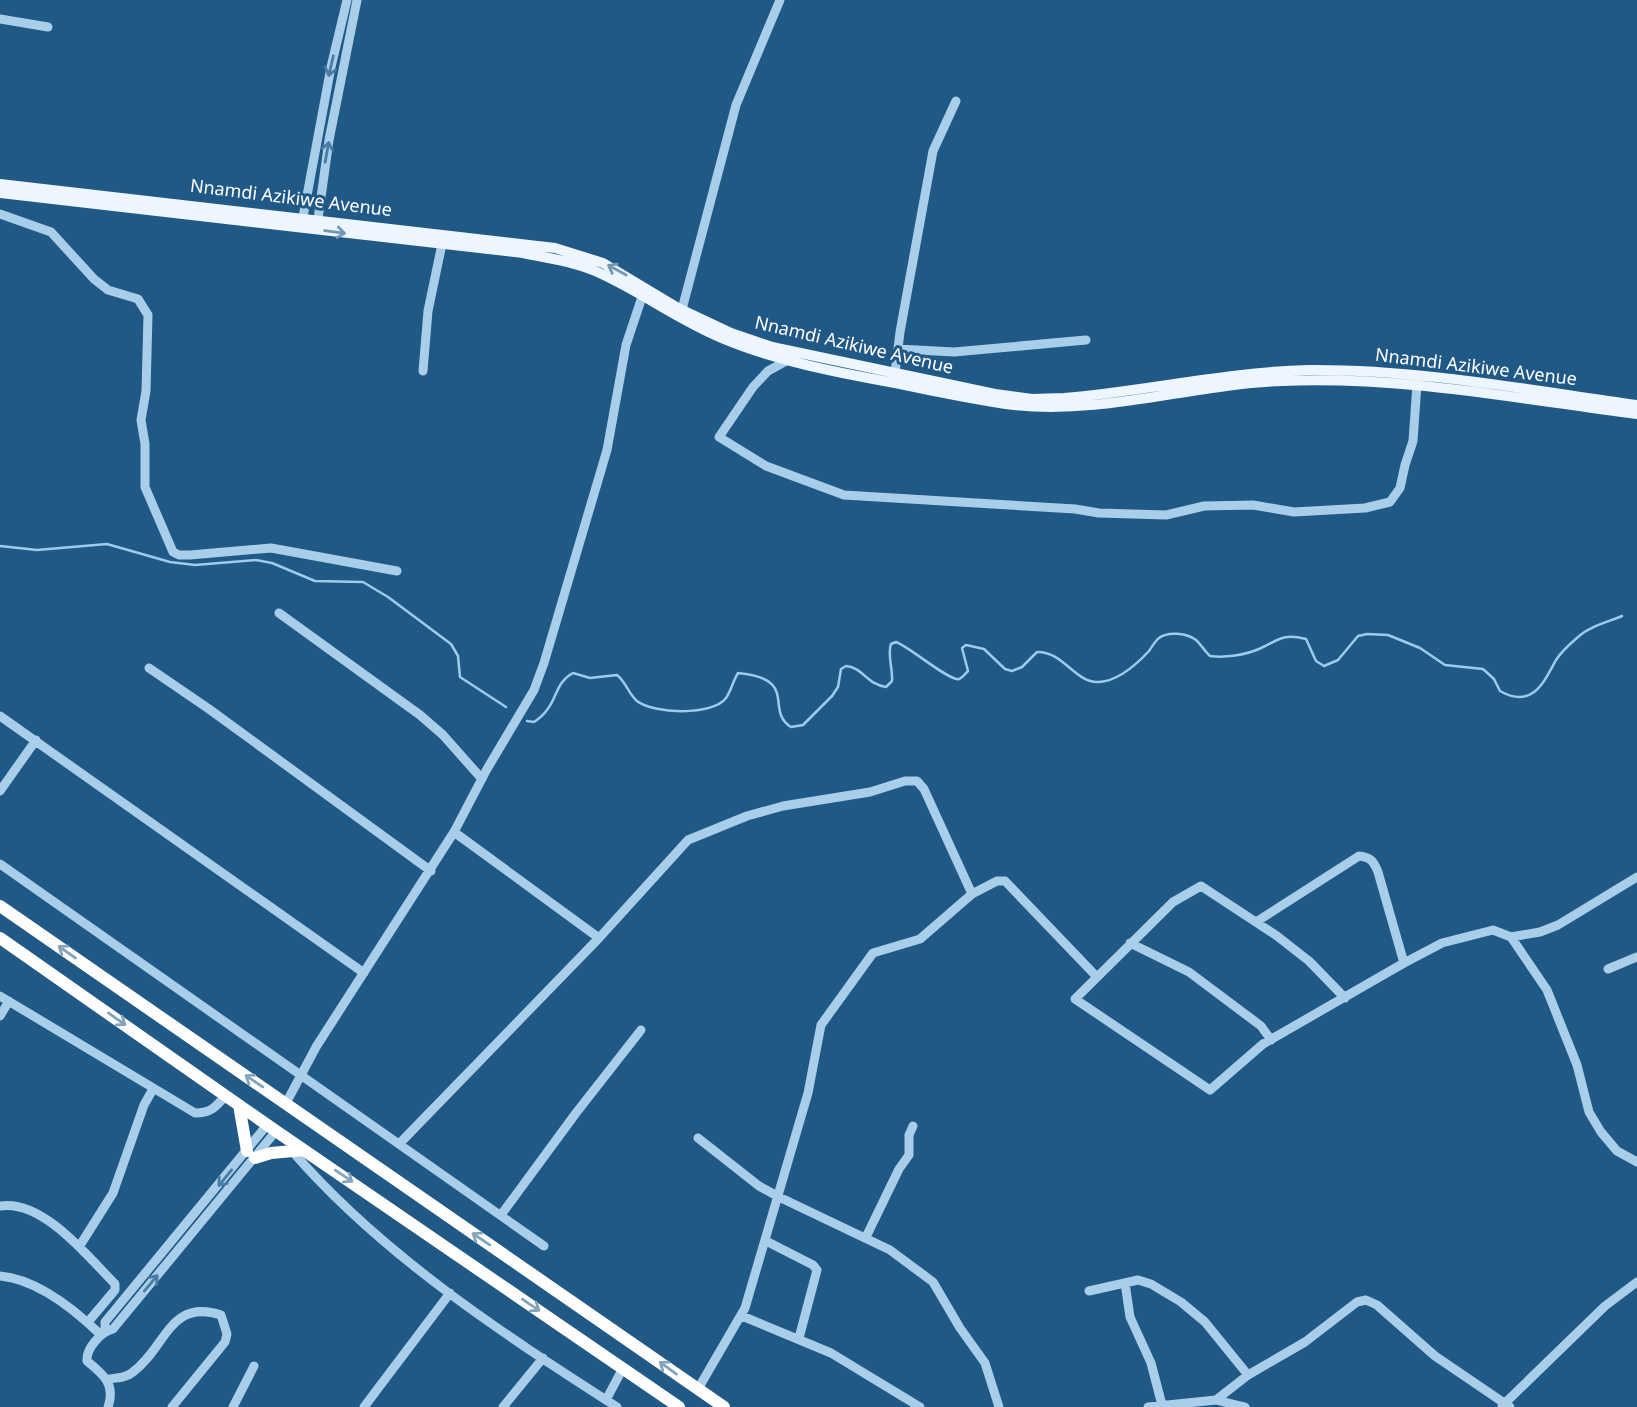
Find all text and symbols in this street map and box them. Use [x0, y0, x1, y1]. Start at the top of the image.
one-way arrow [324, 54, 337, 77]
one-way arrow [321, 141, 334, 163]
street label: Nnamdi Azikiwe Avenue [189, 173, 393, 221]
one-way arrow [324, 225, 346, 238]
one-way arrow [607, 263, 628, 276]
street label: Nnamdi Azikiwe Avenue [753, 309, 956, 379]
street label: Nnamdi Azikiwe Avenue [1374, 342, 1578, 390]
one-way arrow [58, 944, 77, 959]
one-way arrow [107, 1012, 126, 1026]
one-way arrow [245, 1073, 264, 1088]
one-way arrow [217, 1169, 233, 1187]
one-way arrow [333, 1170, 353, 1184]
one-way arrow [472, 1231, 491, 1246]
one-way arrow [143, 1274, 159, 1292]
one-way arrow [521, 1298, 540, 1312]
one-way arrow [659, 1361, 678, 1375]

